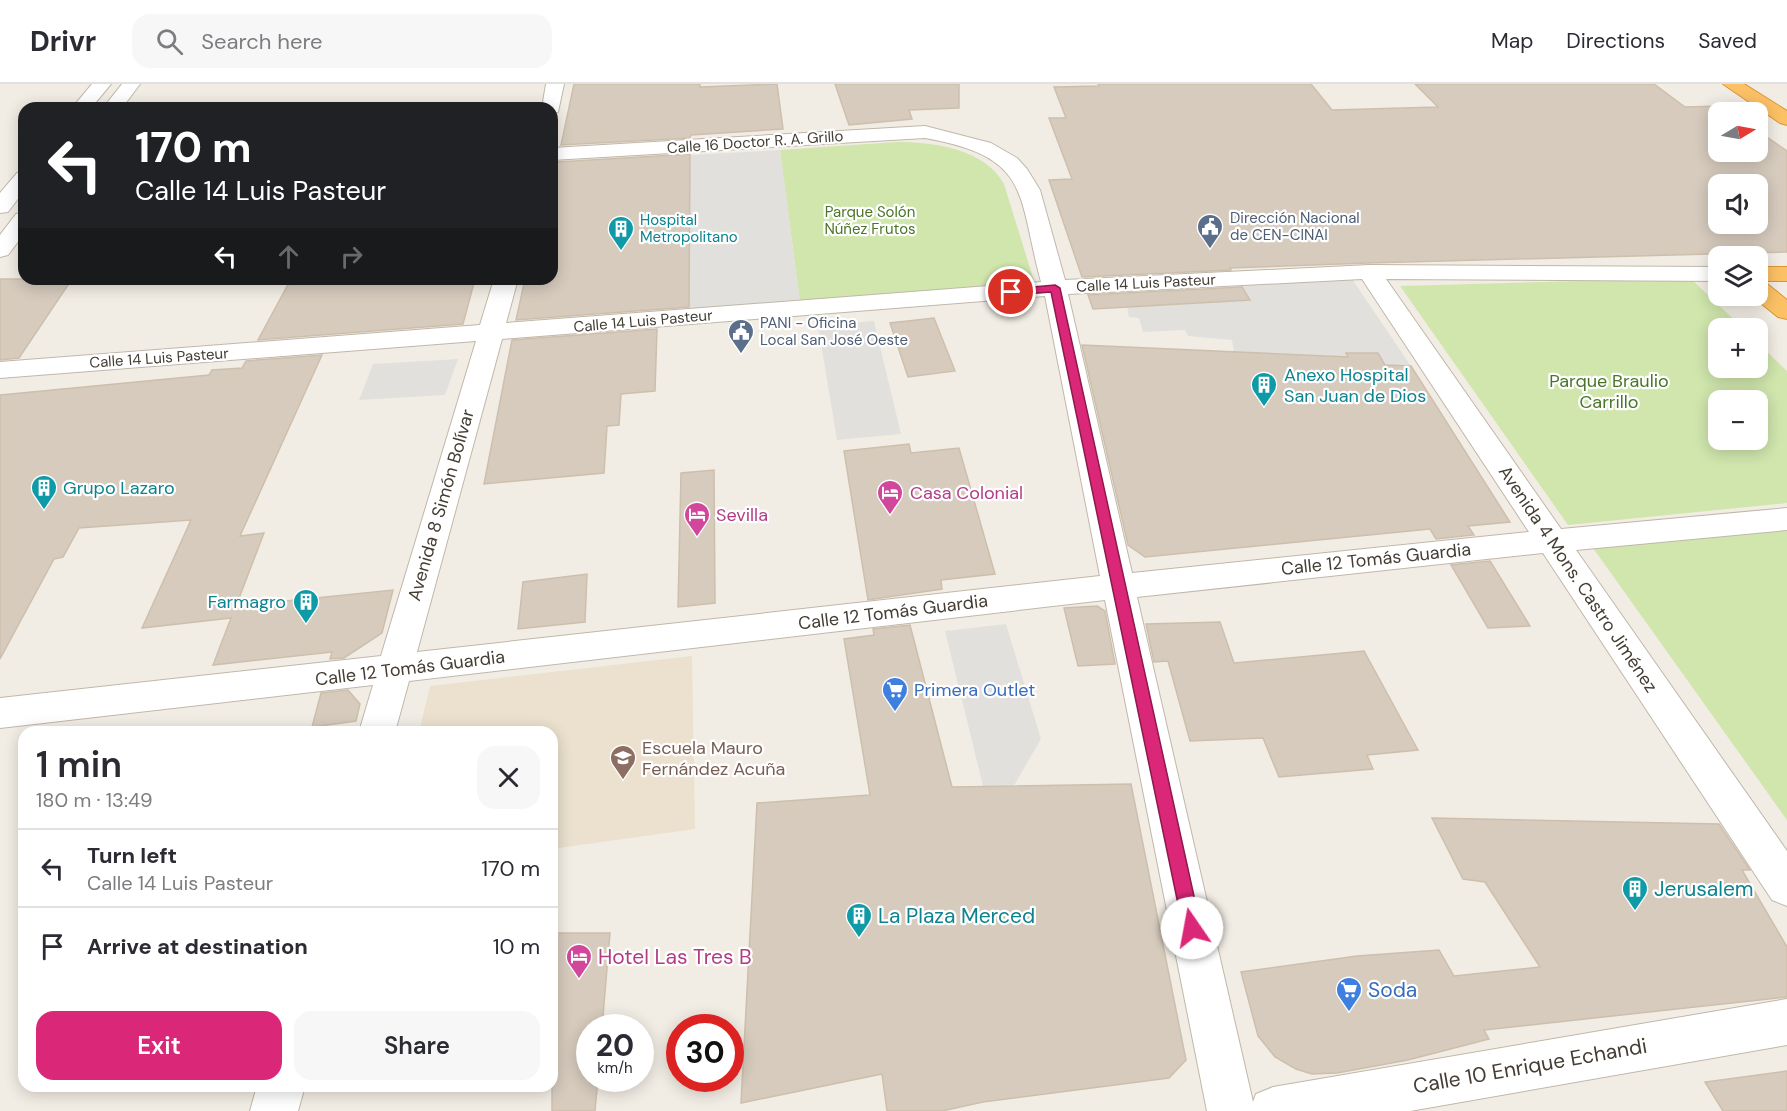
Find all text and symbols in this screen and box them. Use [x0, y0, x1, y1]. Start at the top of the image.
search box [132, 14, 552, 68]
text: Drivr [30, 23, 96, 60]
icon: search [153, 25, 186, 58]
text: Search here [201, 27, 323, 56]
text: Map [1491, 27, 1533, 55]
text: Directions [1566, 27, 1665, 55]
text: Saved [1698, 27, 1757, 55]
north arrow [1708, 102, 1768, 162]
map controls [1708, 102, 1768, 450]
text: 170 m [135, 120, 252, 175]
icon: left [36, 126, 114, 204]
street label: Calle 16 Doctor R. A. Grillo [666, 126, 844, 158]
text: Calle 14 Luis Pasteur [135, 173, 386, 208]
button: sound [1708, 174, 1768, 234]
park label: Parque Solón Núñez Frutos [824, 202, 916, 239]
place label: Dirección Nacional de CEN-CINAI [1230, 208, 1360, 245]
place label: Hospital Metropolitano [640, 210, 738, 247]
public building icon: Dirección Nacional de CEN-CINAI [1195, 212, 1225, 250]
building icon: Hospital Metropolitano [606, 214, 636, 252]
icon: left [209, 240, 242, 273]
icon: ahead [272, 240, 305, 273]
icon: right [335, 240, 368, 273]
button: layers [1708, 246, 1768, 306]
pin [985, 266, 1036, 317]
street label: Calle 14 Luis Pasteur [1076, 269, 1217, 297]
icon: arrive [994, 275, 1027, 308]
street label: Calle 14 Luis Pasteur [573, 305, 714, 337]
place label: PANI - Oficina Local San José Oeste [760, 313, 908, 350]
public building icon: PANI - Oficina Local San José Oeste [726, 317, 756, 355]
button: + [1708, 318, 1768, 378]
street label: Calle 14 Luis Pasteur [89, 343, 230, 373]
place label: Anexo Hospital San Juan de Dios [1284, 363, 1426, 408]
park label: Parque Braulio Carrillo [1549, 369, 1669, 414]
building icon: Anexo Hospital San Juan de Dios [1249, 370, 1279, 408]
button: − [1708, 390, 1768, 450]
street label: Avenida 8 Simón Bolívar [402, 406, 480, 604]
street label: Avenida 4 Mons. Castro Jiménez [1493, 461, 1663, 697]
building icon: Grupo Lazaro [29, 473, 59, 511]
place label: Grupo Lazaro [63, 476, 175, 500]
hotel icon: Casa Colonial [875, 478, 905, 516]
place label: Casa Colonial [910, 481, 1023, 505]
hotel icon: Sevilla [682, 500, 712, 538]
place label: Sevilla [716, 503, 768, 527]
street label: Calle 12 Tomás Guardia [1280, 537, 1472, 581]
building icon: Farmagro [291, 587, 321, 625]
street label: Calle 12 Tomás Guardia [797, 588, 989, 636]
place label: Farmagro [208, 590, 286, 614]
street label: Calle 12 Tomás Guardia [314, 644, 506, 692]
supermarket icon: Primera Outlet [880, 675, 910, 713]
place label: Primera Outlet [914, 678, 1035, 702]
place label: Escuela Mauro Fernández Acuña [642, 736, 785, 781]
text: 1 min [36, 741, 122, 788]
school or university icon: Escuela Mauro Fernández Acuña [608, 743, 638, 781]
button: close [477, 746, 540, 809]
text: 180 m · 13:49 [36, 787, 153, 813]
text: Turn left [87, 841, 177, 870]
icon: left [36, 852, 69, 885]
text: 170 m [481, 854, 540, 883]
text: Calle 14 Luis Pasteur [87, 870, 273, 896]
building icon: Jerusalem [1620, 874, 1650, 912]
place label: Jerusalem [1654, 875, 1754, 903]
position arrow [1160, 896, 1224, 960]
building icon: La Plaza Merced [844, 901, 874, 939]
place label: La Plaza Merced [878, 902, 1035, 930]
icon: arrive [36, 930, 69, 963]
text: Arrive at destination [87, 932, 308, 961]
text: 10 m [493, 932, 540, 961]
hotel icon: Hotel Las Tres B [564, 942, 594, 980]
place label: Hotel Las Tres B [598, 943, 752, 971]
supermarket icon: Soda [1334, 975, 1364, 1013]
place label: Soda [1368, 976, 1417, 1004]
button: Exit [36, 1011, 282, 1080]
button: Share [294, 1011, 540, 1080]
speed limit sign: 30 [666, 1014, 744, 1092]
text: 20 [596, 1026, 634, 1065]
street label: Calle 10 Enrique Echandi [1411, 1032, 1649, 1100]
text: km/h [597, 1058, 633, 1078]

